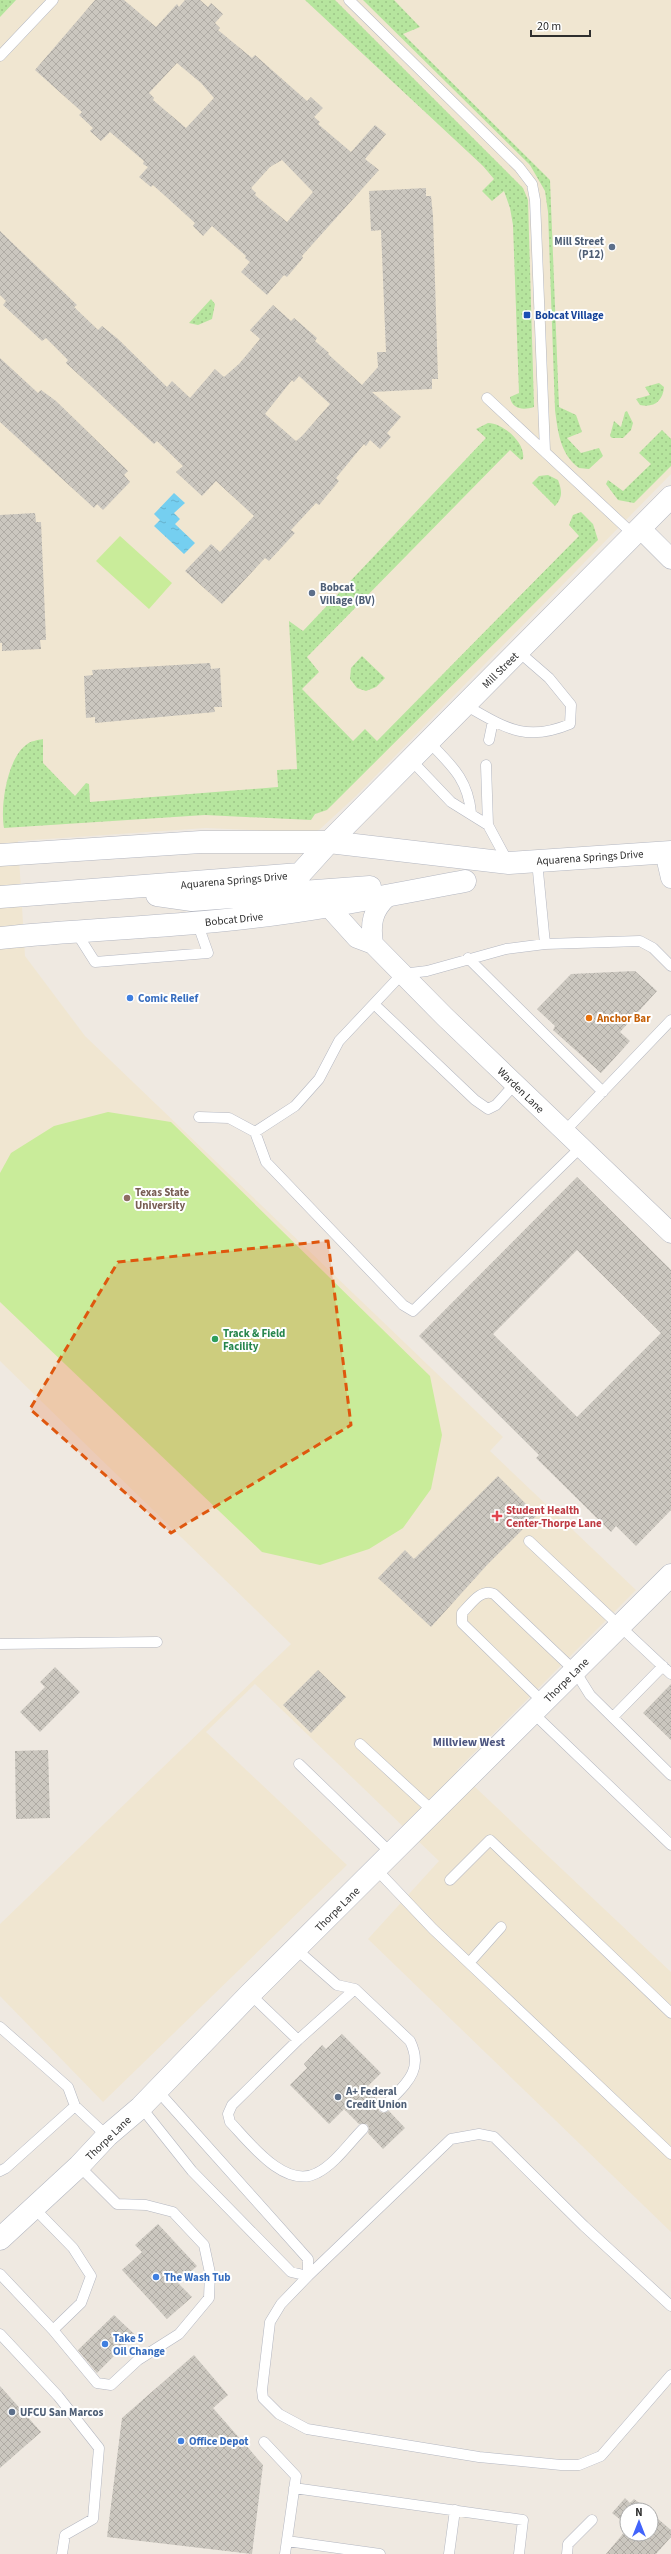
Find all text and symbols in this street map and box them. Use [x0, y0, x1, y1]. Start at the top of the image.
scale bar [531, 12, 590, 38]
text: 20 m [537, 18, 561, 35]
place label: Mill Street (P12) [554, 234, 605, 262]
marker: Mill Street (P12) [607, 242, 617, 252]
place label: Bobcat Village [535, 308, 604, 323]
marker: Bobcat Village [522, 310, 532, 320]
place label: Bobcat Village (BV) [319, 580, 375, 608]
marker: Bobcat Village (BV) [307, 588, 317, 598]
street label: Mill Street [479, 649, 522, 692]
street label: Aquarena Springs Drive [536, 846, 645, 869]
street label: Aquarena Springs Drive [180, 868, 289, 893]
street label: Bobcat Drive [204, 909, 264, 930]
place label: Comic Relief [138, 991, 199, 1006]
marker: Comic Relief [125, 993, 135, 1003]
place label: Anchor Bar [596, 1011, 651, 1026]
marker: Anchor Bar [584, 1013, 594, 1023]
street label: Warden Lane [494, 1064, 548, 1117]
place label: Texas State University [135, 1185, 190, 1213]
marker: Texas State University [122, 1193, 132, 1203]
place label: Track & Field Facility [223, 1326, 285, 1354]
marker: Track & Field Facility [210, 1334, 220, 1344]
place label: Student Health Center-Thorpe Lane [506, 1503, 602, 1531]
marker: Student Health Center-Thorpe Lane [491, 1510, 503, 1522]
street label: Thorpe Lane [541, 1654, 592, 1706]
district label: Millview West [433, 1734, 506, 1751]
street label: Thorpe Lane [312, 1883, 363, 1935]
place label: A+ Federal Credit Union [345, 2084, 407, 2112]
marker: A+ Federal Credit Union [333, 2092, 343, 2102]
street label: Thorpe Lane [82, 2113, 135, 2164]
place label: The Wash Tub [164, 2270, 230, 2285]
marker: The Wash Tub [151, 2272, 161, 2282]
place label: Take 5 Oil Change [113, 2331, 165, 2359]
marker: Take 5 Oil Change [100, 2339, 110, 2349]
place label: UFCU San Marcos [20, 2405, 103, 2420]
marker: UFCU San Marcos [7, 2407, 17, 2417]
place label: Office Depot [189, 2434, 249, 2449]
marker: Office Depot [176, 2436, 186, 2446]
north arrow [619, 2502, 659, 2542]
text: N [635, 2505, 643, 2520]

